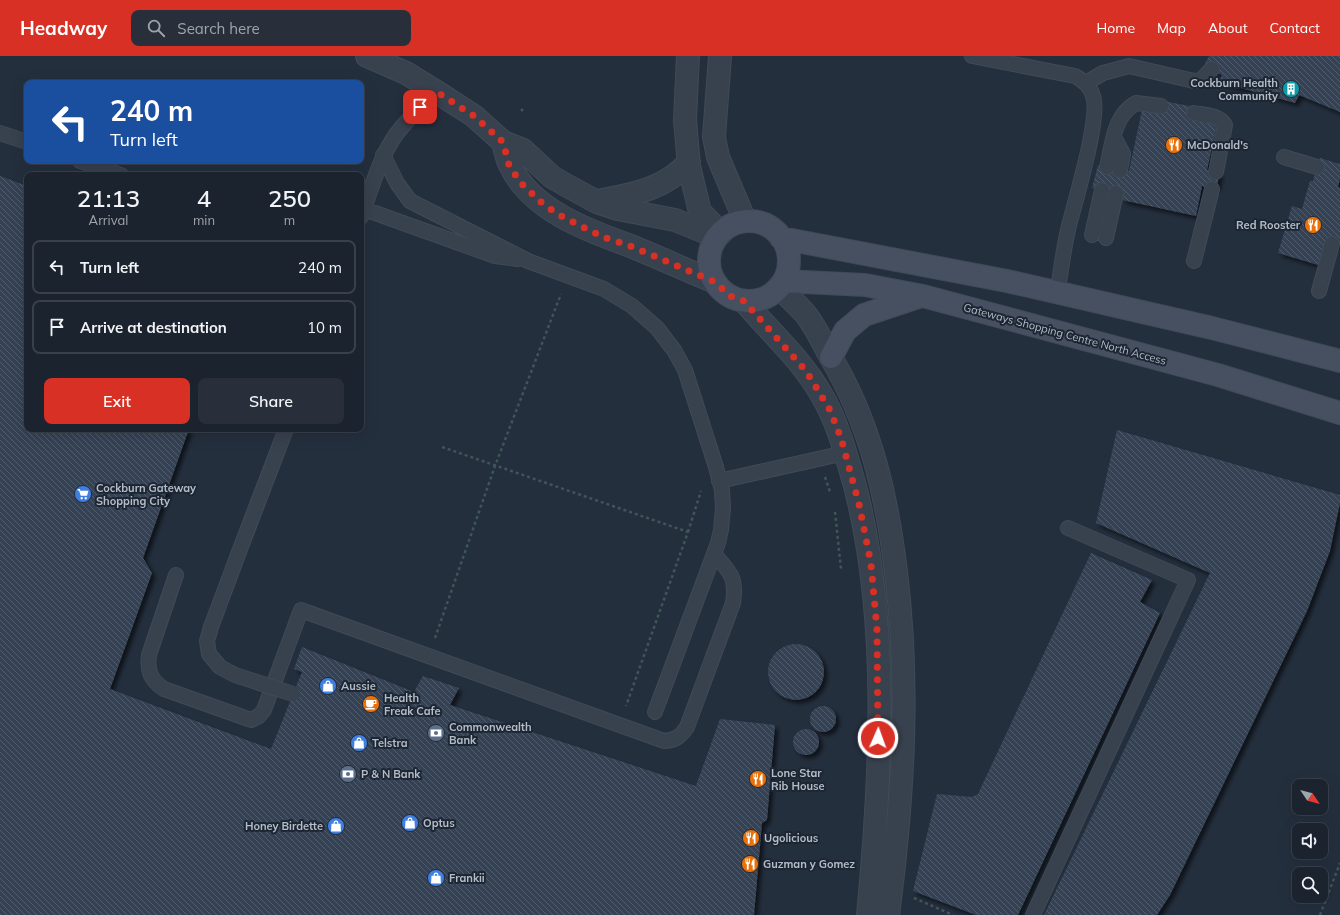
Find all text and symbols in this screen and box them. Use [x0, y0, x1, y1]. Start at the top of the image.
search box [131, 10, 411, 46]
text: Headway [20, 16, 107, 40]
icon: search [145, 17, 167, 39]
text: Search here [177, 19, 260, 38]
text: Home [1096, 19, 1135, 37]
text: Map [1157, 19, 1186, 37]
text: About [1208, 19, 1248, 37]
text: Contact [1270, 19, 1320, 37]
place label: Cockburn Health Community [1190, 76, 1278, 103]
building icon: Cockburn Health Community [1281, 79, 1301, 99]
pin [403, 90, 437, 124]
text: 240 m [110, 93, 193, 128]
icon: left [44, 96, 96, 148]
icon: arrive [409, 96, 431, 118]
text: Turn left [110, 128, 178, 151]
restaurant icon: McDonald's [1164, 135, 1184, 155]
place label: McDonald's [1187, 138, 1249, 152]
text: 21:13 [77, 183, 140, 213]
text: 4 [197, 183, 211, 213]
text: 250 [268, 183, 311, 213]
text: Arrival [89, 212, 128, 228]
text: min [193, 212, 215, 228]
text: m [284, 212, 295, 228]
restaurant icon: Red Rooster [1303, 215, 1323, 235]
place label: Red Rooster [1236, 218, 1301, 232]
icon: left [46, 256, 68, 278]
text: Turn left [80, 258, 139, 277]
text: 240 m [298, 258, 342, 277]
street label: Gateways Shopping Centre North Access [962, 300, 1168, 368]
icon: arrive [46, 316, 68, 338]
text: Arrive at destination [80, 318, 227, 337]
text: 10 m [307, 318, 342, 337]
button: Exit [44, 378, 190, 424]
button: Share [198, 378, 344, 424]
place label: Cockburn Gateway Shopping City [96, 481, 196, 508]
supermarket icon: Cockburn Gateway Shopping City [73, 484, 93, 504]
shop icon: Aussie [318, 676, 338, 696]
place label: Aussie [341, 679, 376, 693]
place label: Health Freak Cafe [384, 691, 440, 718]
cafe icon: Health Freak Cafe [361, 694, 381, 714]
position arrow [857, 717, 899, 759]
place label: Commonwealth Bank [449, 720, 532, 747]
bank icon: Commonwealth Bank [426, 723, 446, 743]
shop icon: Telstra [349, 733, 369, 753]
place label: Telstra [372, 736, 408, 750]
bank icon: P & N Bank [338, 764, 358, 784]
place label: Lone Star Rib House [771, 766, 825, 793]
place label: P & N Bank [361, 767, 421, 781]
restaurant icon: Lone Star Rib House [748, 769, 768, 789]
north arrow [1292, 779, 1328, 815]
map controls [1292, 779, 1328, 903]
shop icon: Optus [400, 813, 420, 833]
shop icon: Honey Birdette [326, 816, 346, 836]
place label: Optus [423, 816, 455, 830]
place label: Honey Birdette [245, 819, 323, 833]
button: sound [1292, 823, 1328, 859]
restaurant icon: Ugolicious [741, 828, 761, 848]
place label: Ugolicious [764, 831, 819, 845]
restaurant icon: Guzman y Gomez [740, 854, 760, 874]
place label: Guzman y Gomez [763, 857, 855, 871]
button: search [1292, 867, 1328, 903]
shop icon: Frankii [426, 868, 446, 888]
place label: Frankii [449, 871, 485, 885]

